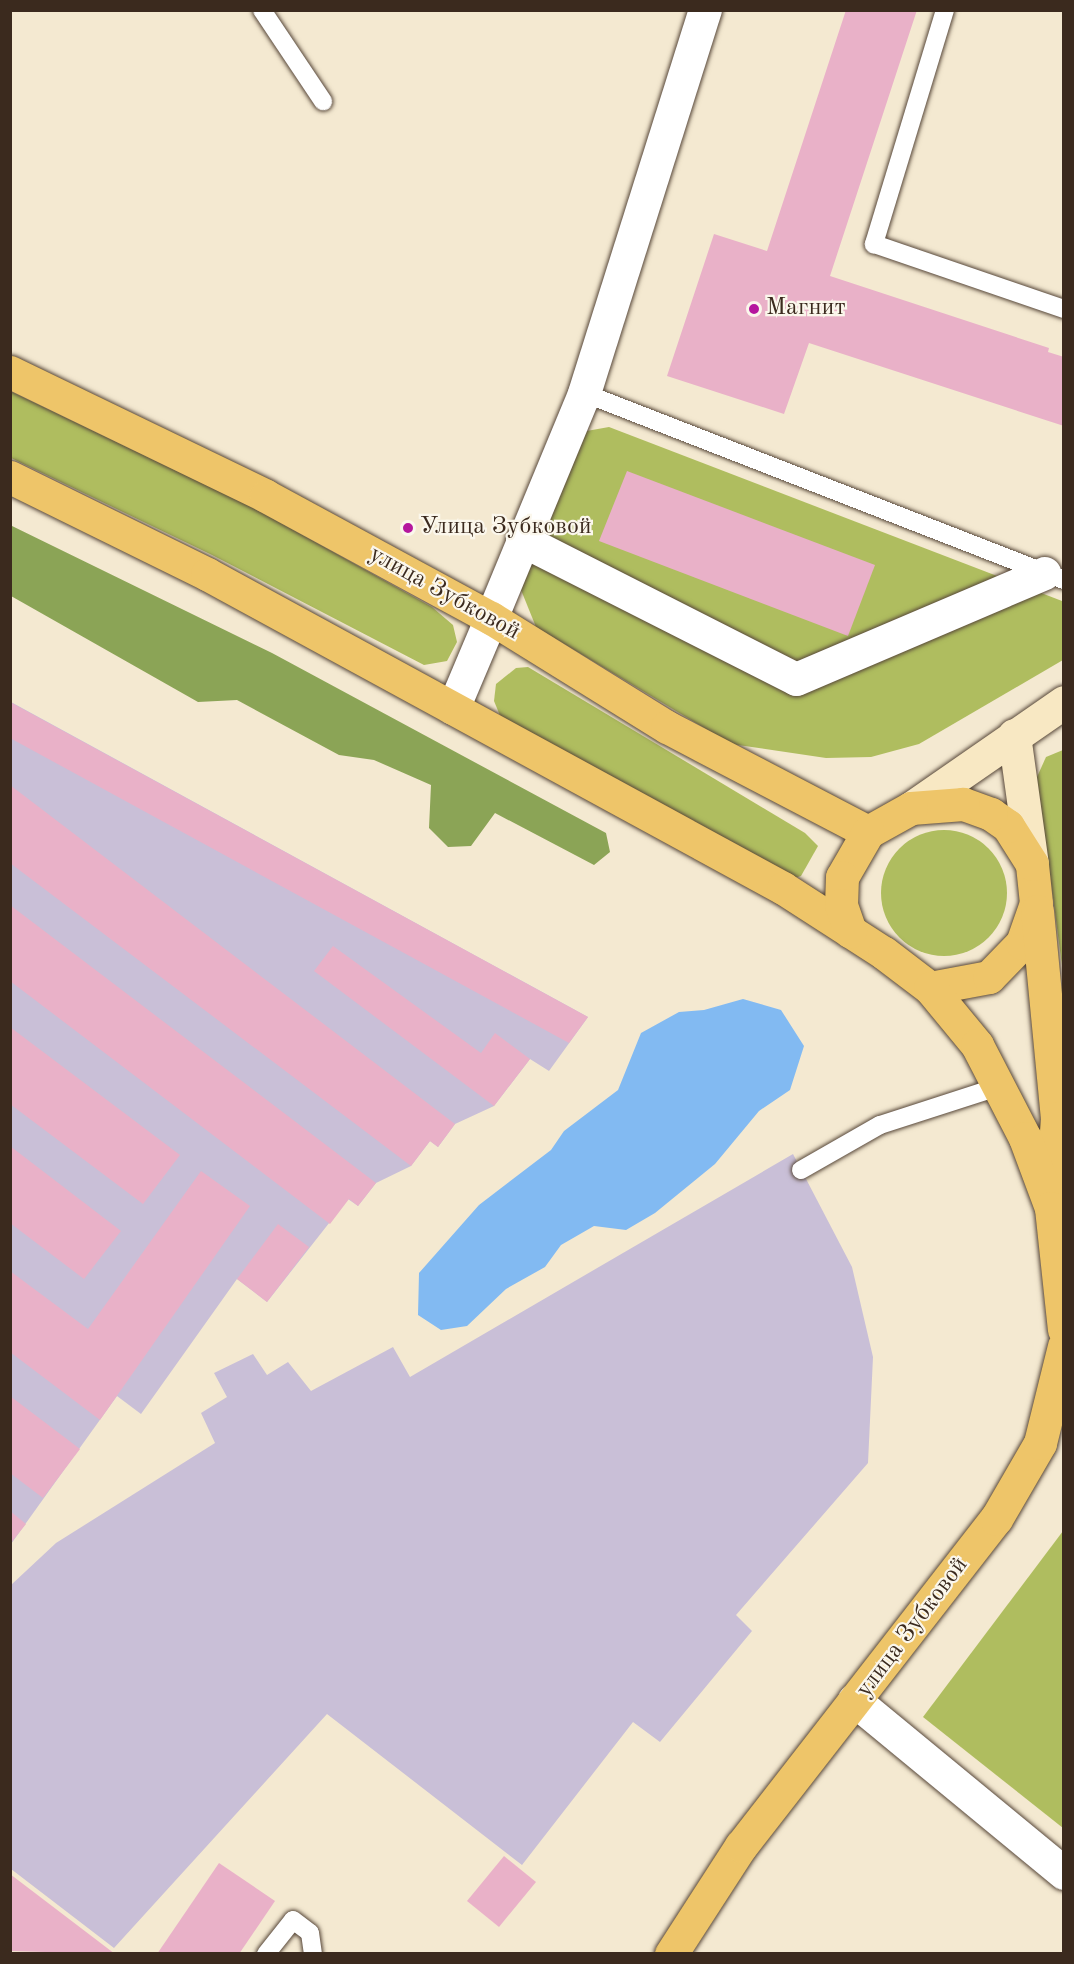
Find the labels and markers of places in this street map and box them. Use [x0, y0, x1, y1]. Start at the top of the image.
place label: Магнит [766, 295, 846, 323]
marker: Магнит [747, 302, 761, 316]
place label: Улица Зубковой [420, 514, 592, 542]
marker: Улица Зубковой [401, 521, 415, 535]

